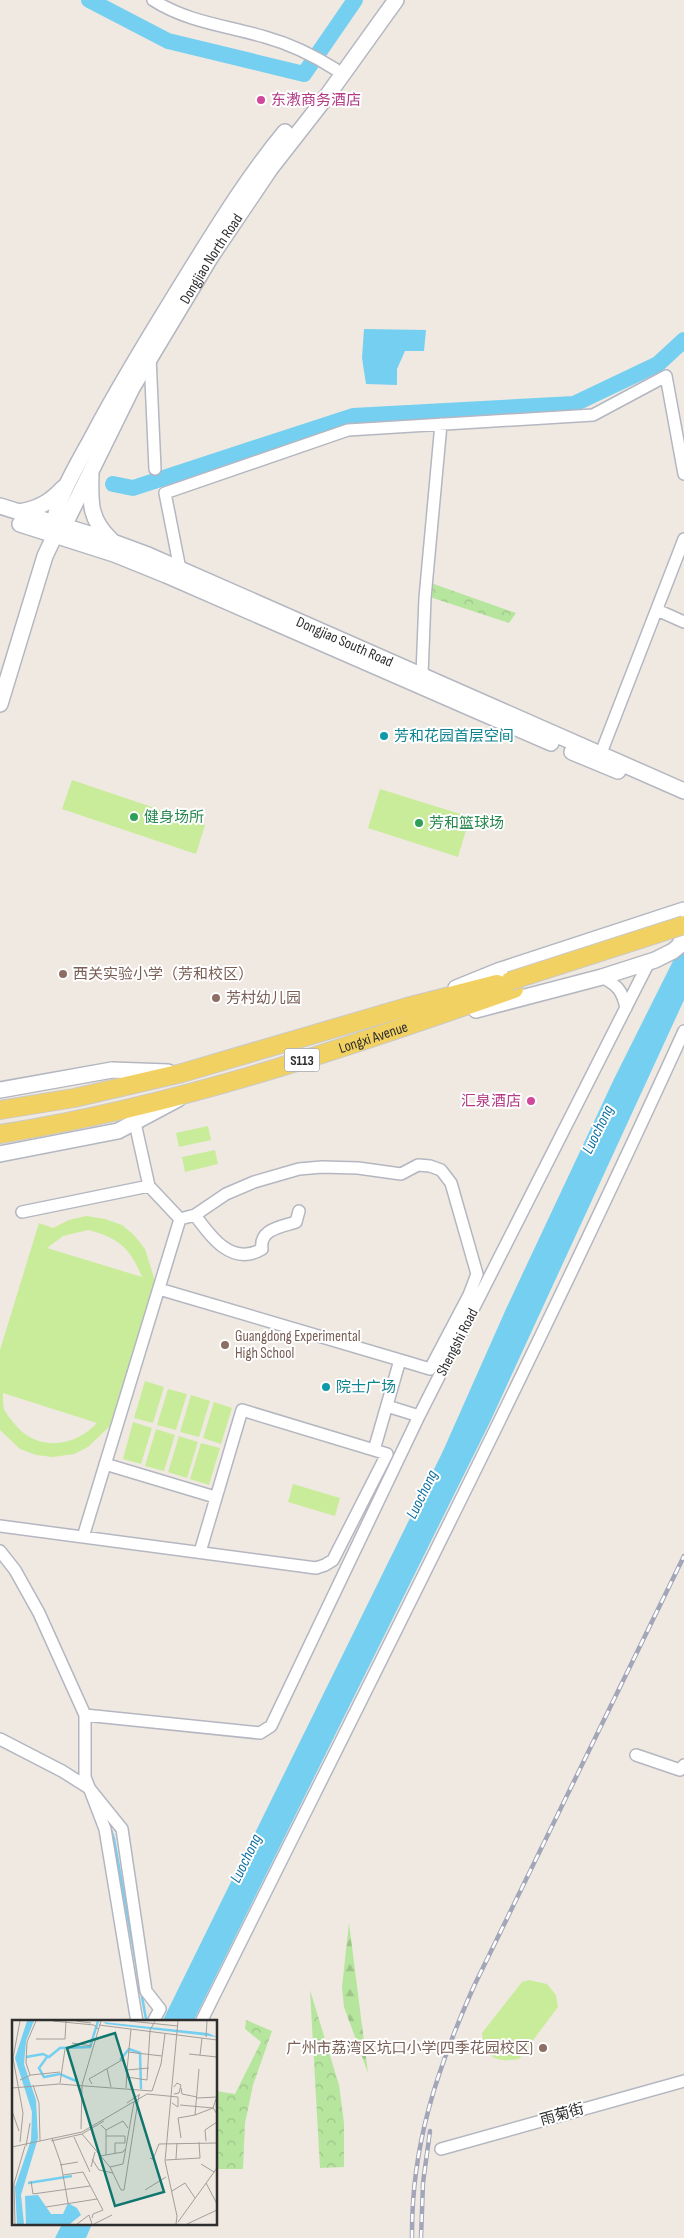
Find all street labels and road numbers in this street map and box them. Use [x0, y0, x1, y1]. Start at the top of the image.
street label: Dongjiao North Road [176, 210, 247, 307]
street label: Dongjiao South Road [293, 613, 396, 672]
street label: Longxi Avenue [336, 1017, 410, 1058]
road number: S113 [284, 1048, 320, 1072]
street label: Shengshi Road [432, 1305, 483, 1379]
street label: 雨菊街 [538, 2099, 586, 2130]

